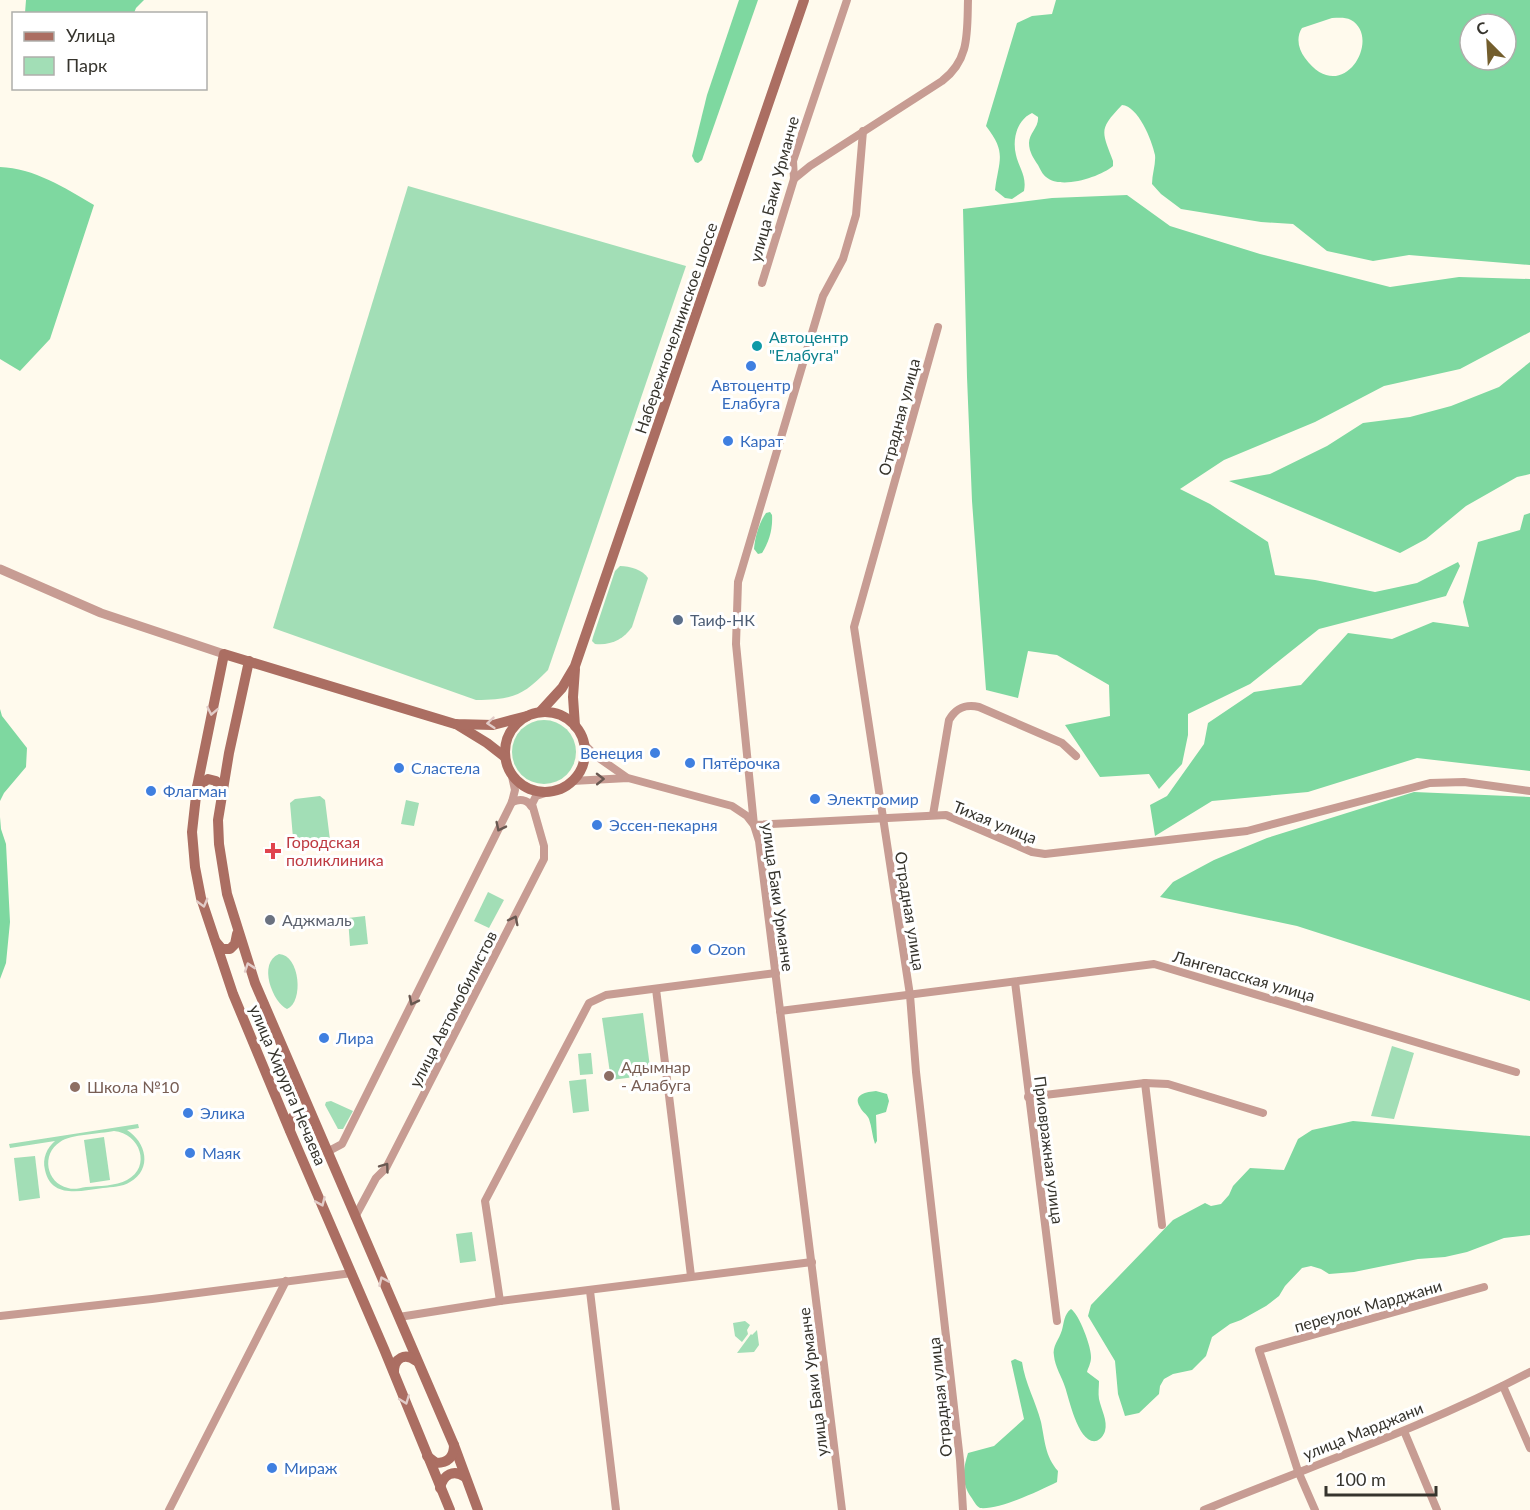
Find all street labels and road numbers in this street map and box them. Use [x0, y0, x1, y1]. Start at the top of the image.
street label: улица Баки Урманче [745, 114, 802, 264]
street label: Набережночелнинское шоссе [630, 220, 721, 436]
street label: Отрадная улица [874, 356, 923, 477]
street label: Тихая улица [951, 796, 1040, 847]
street label: улица Баки Урманче [759, 821, 798, 973]
street label: Отрадная улица [892, 850, 929, 972]
street label: улица Автомобилистов [405, 927, 500, 1090]
street label: Лангепасская улица [1170, 946, 1317, 1005]
street label: улица Хирурга Нечаева [246, 1002, 331, 1168]
street label: Приовражная улица [1031, 1075, 1068, 1225]
street label: переулок Марджани [1292, 1275, 1444, 1336]
street label: улица Баки Урманче [794, 1306, 831, 1458]
street label: Отрадная улица [924, 1336, 955, 1458]
street label: улица Марджани [1300, 1398, 1426, 1463]

